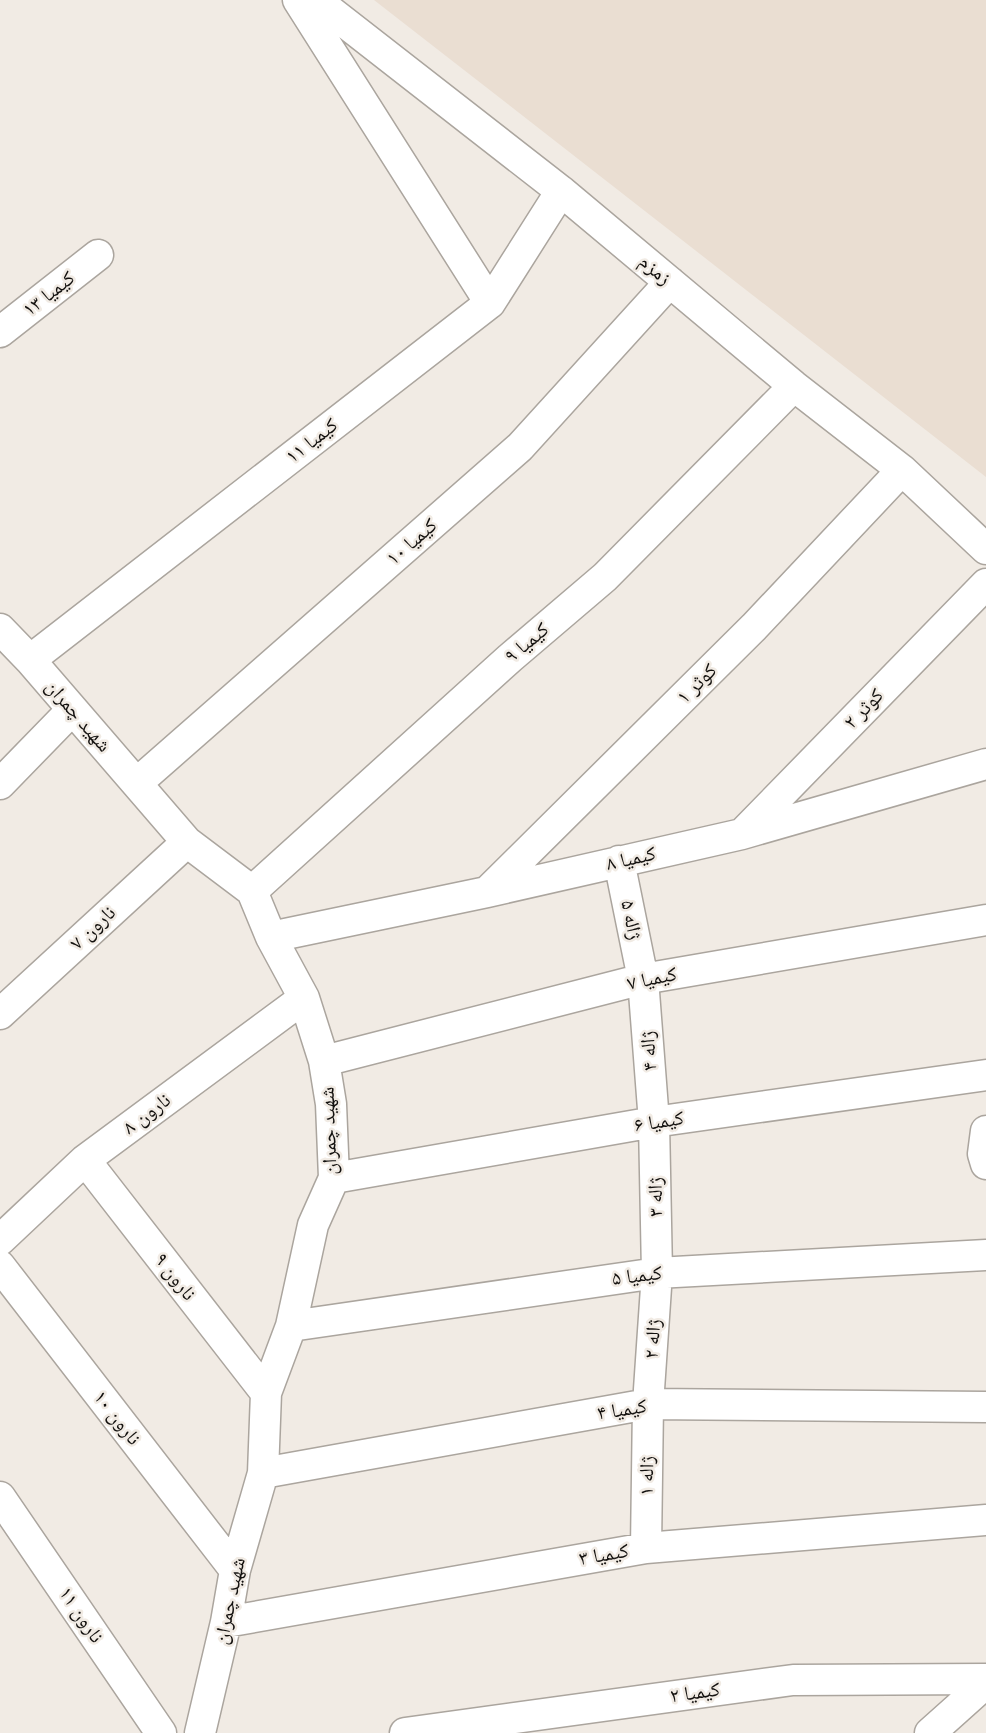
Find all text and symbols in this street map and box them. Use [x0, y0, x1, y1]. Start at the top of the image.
street label: زمزم [633, 250, 676, 291]
street label: کیمیا ۱۳ [18, 266, 80, 322]
street label: کیمیا ۱۱ [281, 413, 343, 469]
street label: کیمیا ۱۰ [382, 514, 442, 570]
street label: کیمیا ۹ [500, 618, 554, 668]
street label: کوثر ۱ [672, 659, 722, 709]
street label: شهید چمران [40, 675, 116, 757]
street label: کوثر ۲ [839, 684, 889, 734]
street label: کیمیا ۸ [604, 842, 658, 876]
street label: ژاله ۵ [615, 898, 647, 942]
street label: نارون ۷ [65, 901, 121, 955]
street label: کیمیا ۷ [625, 962, 679, 996]
street label: ژاله ۴ [636, 1030, 662, 1072]
street label: شهید چمران [315, 1087, 343, 1175]
street label: نارون ۸ [118, 1088, 176, 1140]
street label: کیمیا ۶ [632, 1106, 686, 1138]
street label: ژاله ۳ [644, 1177, 668, 1217]
street label: نارون ۹ [149, 1249, 201, 1305]
street label: کیمیا ۵ [611, 1261, 663, 1291]
street label: ژاله ۲ [640, 1318, 666, 1360]
street label: نارون ۱۰ [88, 1386, 146, 1450]
street label: کیمیا ۴ [595, 1394, 649, 1426]
street label: ژاله ۱ [635, 1456, 659, 1496]
street label: کیمیا ۳ [577, 1539, 631, 1571]
street label: شهید چمران [209, 1555, 251, 1647]
street label: نارون ۱۱ [54, 1582, 108, 1648]
street label: کیمیا ۲ [668, 1678, 722, 1708]

